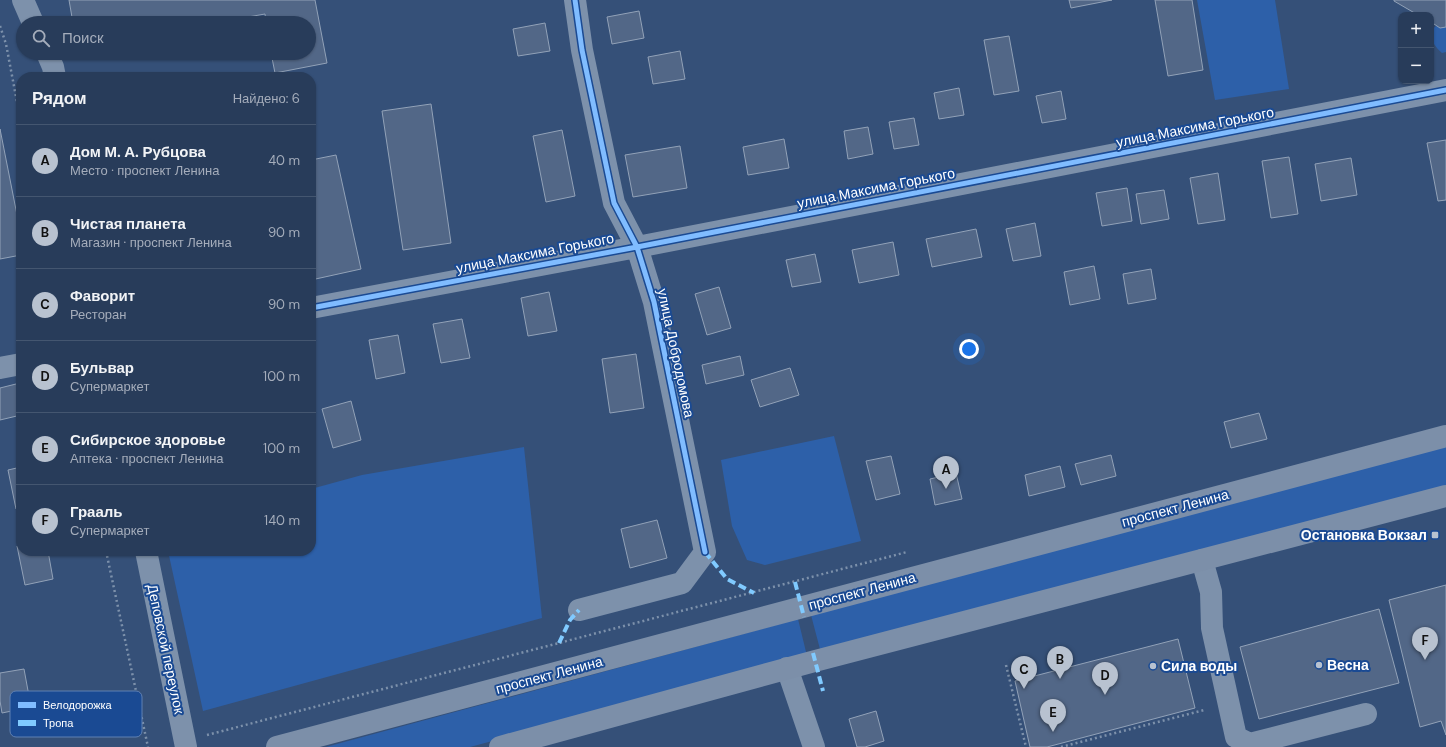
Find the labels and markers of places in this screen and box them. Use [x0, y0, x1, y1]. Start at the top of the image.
pin: A [933, 456, 959, 489]
place label: Остановка Вокзал [1301, 526, 1427, 544]
marker: Остановка Вокзал [1430, 530, 1440, 540]
pin: F [1412, 627, 1438, 660]
pin: B [1047, 646, 1073, 679]
pin: C [1011, 656, 1037, 689]
place label: Весна [1327, 656, 1369, 674]
place label: Сила воды [1161, 657, 1237, 675]
marker: Весна [1314, 660, 1324, 670]
marker: Сила воды [1148, 661, 1158, 671]
pin: D [1092, 662, 1118, 695]
pin: E [1040, 699, 1066, 732]

